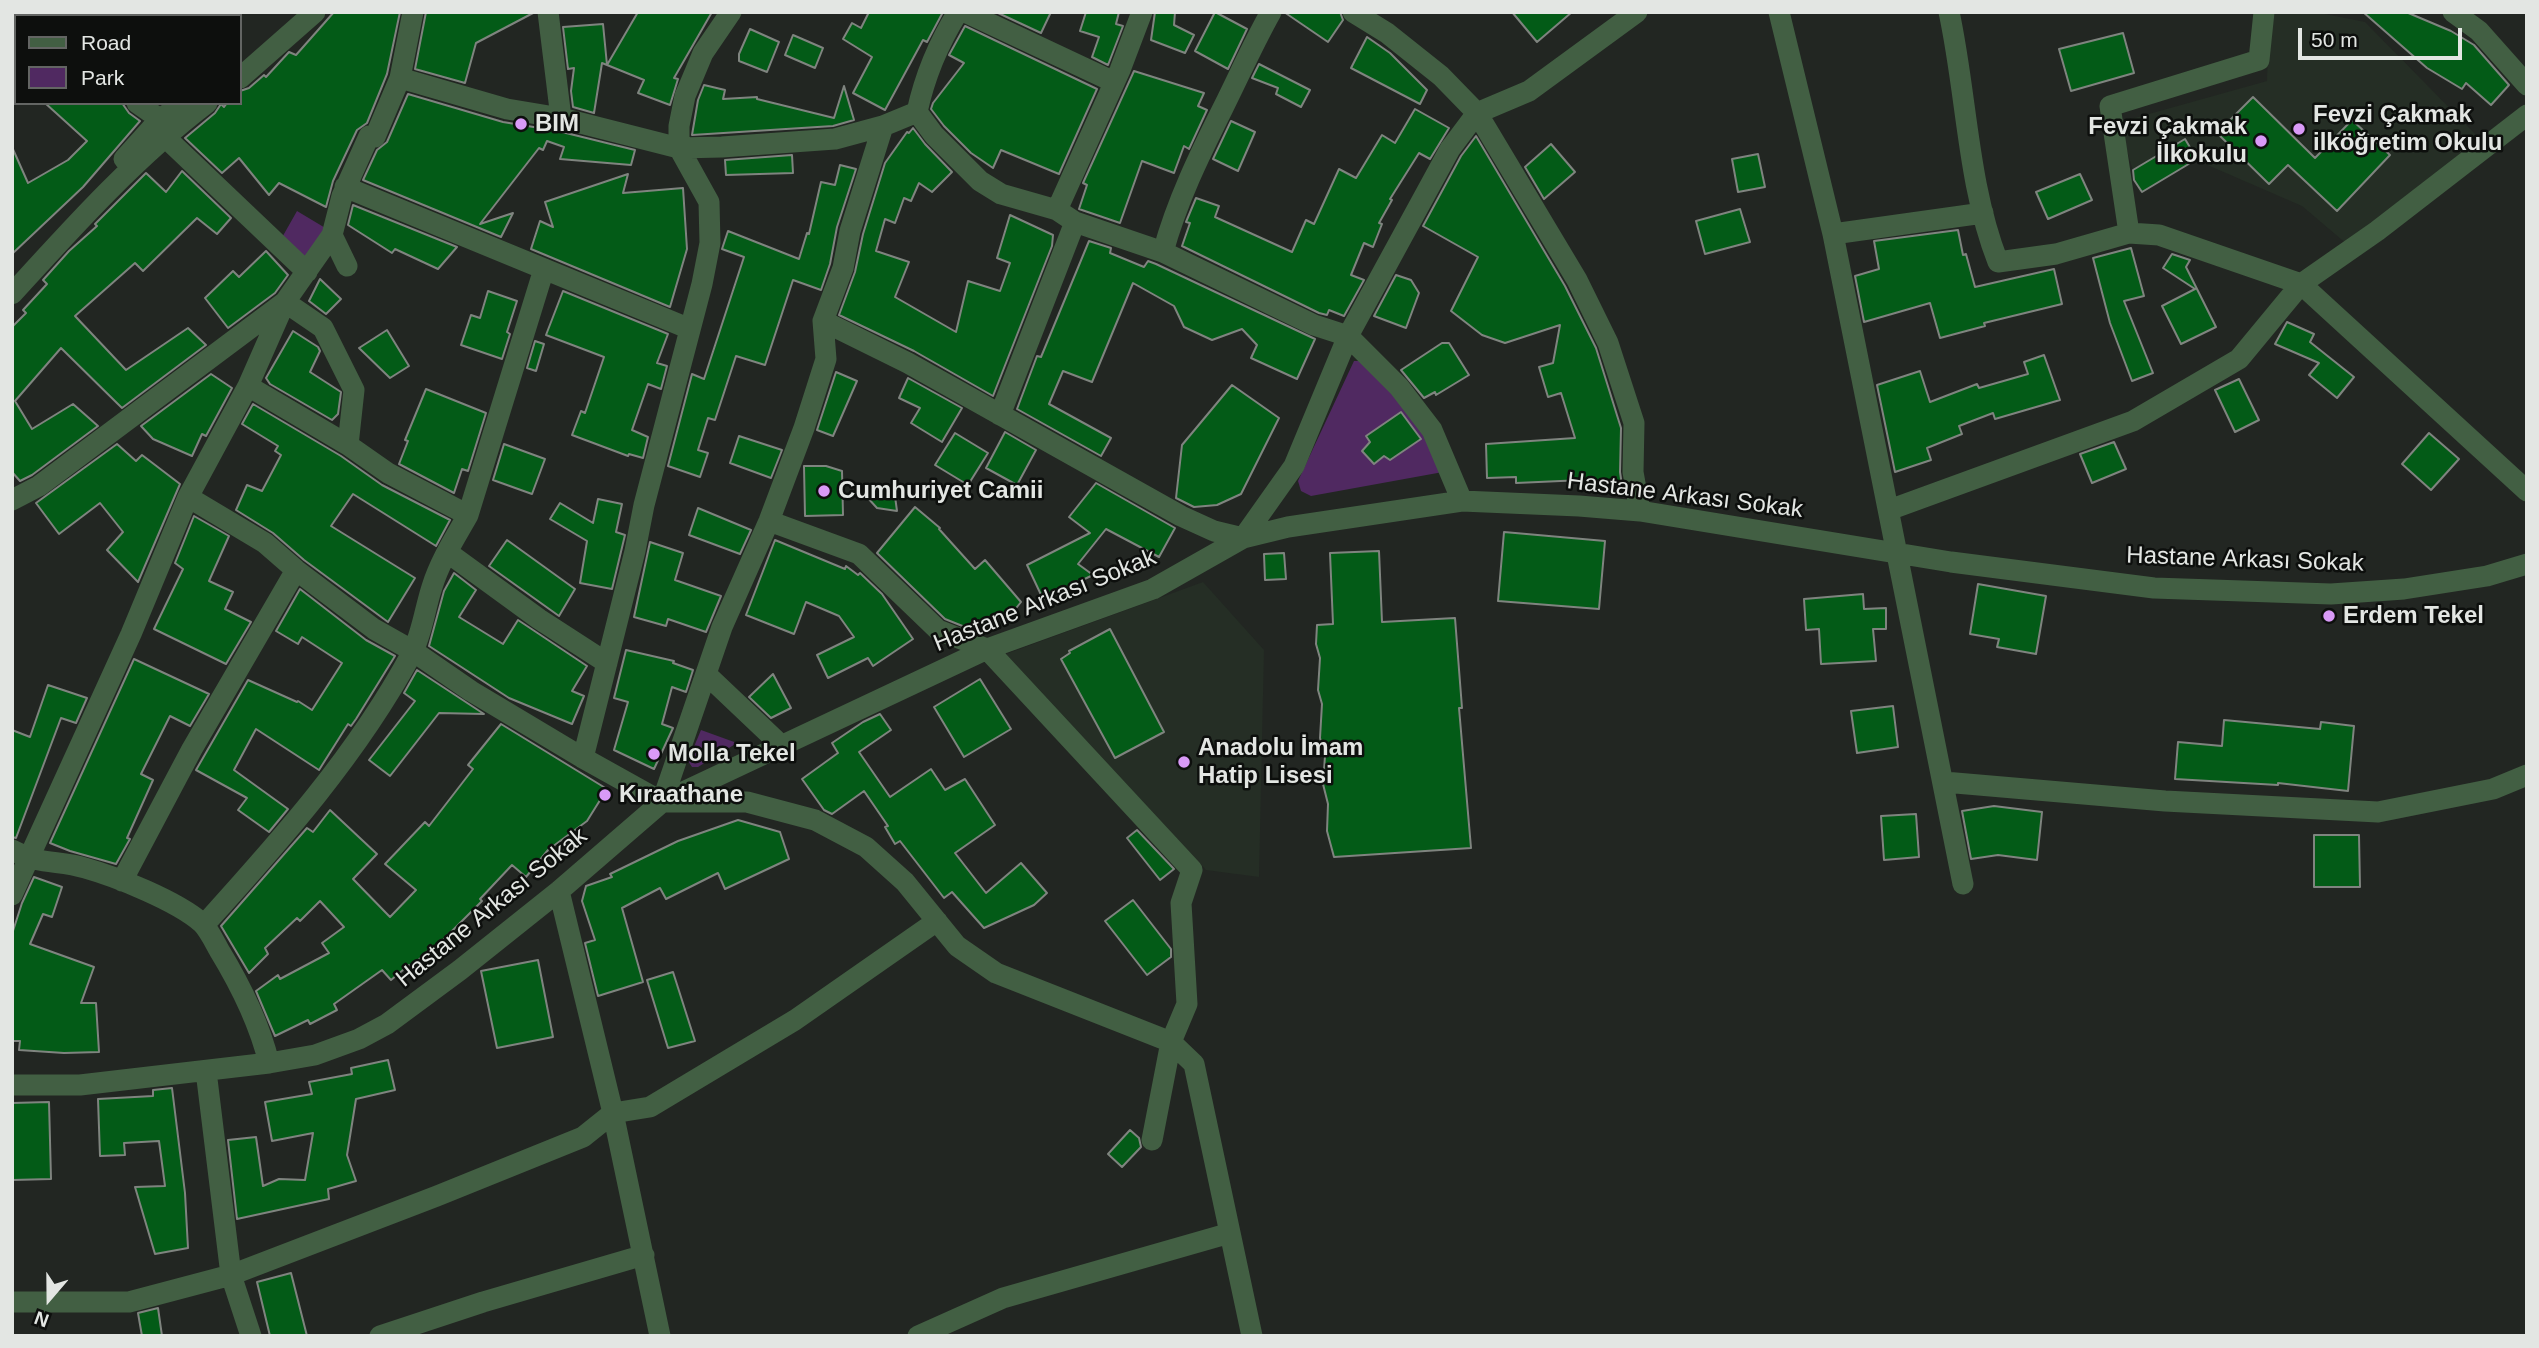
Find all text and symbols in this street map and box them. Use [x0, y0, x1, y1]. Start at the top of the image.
legend [14, 14, 242, 105]
scale bar [2301, 14, 2466, 58]
text: 50 m [2311, 28, 2358, 51]
text: Road [81, 31, 131, 54]
text: Park [81, 66, 124, 89]
place label: Fevzi Çakmak ilköğretim Okulu [2313, 101, 2502, 157]
place label: BIM [535, 110, 579, 138]
place label: Fevzi Çakmak İlkokulu [2088, 113, 2247, 169]
marker: BIM [513, 116, 529, 132]
marker: Fevzi Çakmak ilköğretim Okulu [2291, 121, 2307, 137]
marker: Fevzi Çakmak İlkokulu [2253, 133, 2269, 149]
street label: Hastane Arkası Sokak [1565, 467, 1805, 525]
place label: Cumhuriyet Camii [838, 477, 1043, 505]
marker: Cumhuriyet Camii [816, 483, 832, 499]
street label: Hastane Arkası Sokak [2126, 541, 2364, 579]
street label: Hastane Arkası Sokak [930, 543, 1160, 659]
place label: Erdem Tekel [2343, 602, 2484, 630]
marker: Erdem Tekel [2321, 608, 2337, 624]
place label: Anadolu İmam Hatip Lisesi [1198, 734, 1363, 790]
place label: Molla Tekel [668, 740, 796, 768]
marker: Molla Tekel [646, 746, 662, 762]
marker: Anadolu İmam Hatip Lisesi [1176, 754, 1192, 770]
place label: Kıraathane [619, 781, 743, 809]
marker: Kıraathane [597, 787, 613, 803]
street label: Hastane Arkası Sokak [391, 822, 593, 994]
north arrow [14, 1264, 84, 1334]
text: N [32, 1307, 52, 1331]

